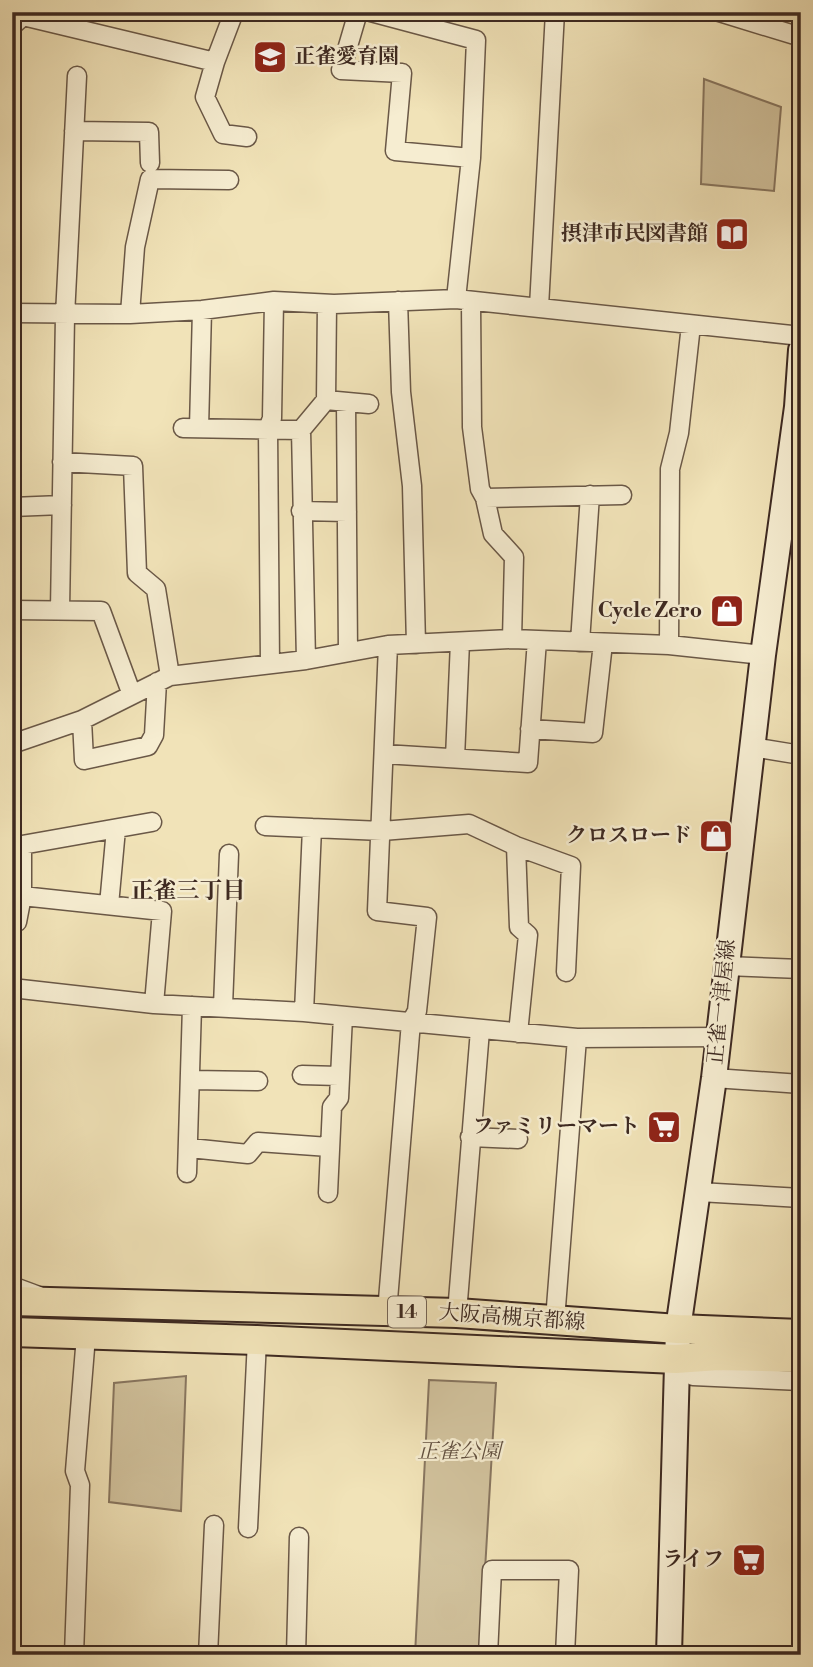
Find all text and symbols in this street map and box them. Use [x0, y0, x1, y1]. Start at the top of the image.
school or university icon: 正雀愛育園 [251, 38, 289, 76]
place label: 正雀愛育園 [294, 44, 399, 70]
library icon: 摂津市民図書館 [713, 215, 751, 253]
place label: 摂津市民図書館 [561, 221, 708, 247]
shop icon: Cycle Zero [708, 592, 746, 630]
place label: Cycle Zero [598, 598, 702, 624]
shop icon: クロスロード [697, 817, 735, 855]
place label: クロスロード [566, 823, 692, 849]
district label: 正雀三丁目 [131, 877, 246, 905]
street label: 正雀一津屋線 [702, 938, 742, 1066]
supermarket icon: ファミリーマート [645, 1108, 683, 1146]
place label: ファミリーマート [472, 1114, 640, 1140]
road number: 14 [388, 1296, 426, 1328]
street label: 大阪高槻京都線 [438, 1300, 586, 1336]
park label: 正雀公園 [417, 1439, 504, 1465]
supermarket icon: ライフ [730, 1541, 768, 1579]
place label: ライフ [662, 1547, 724, 1573]

